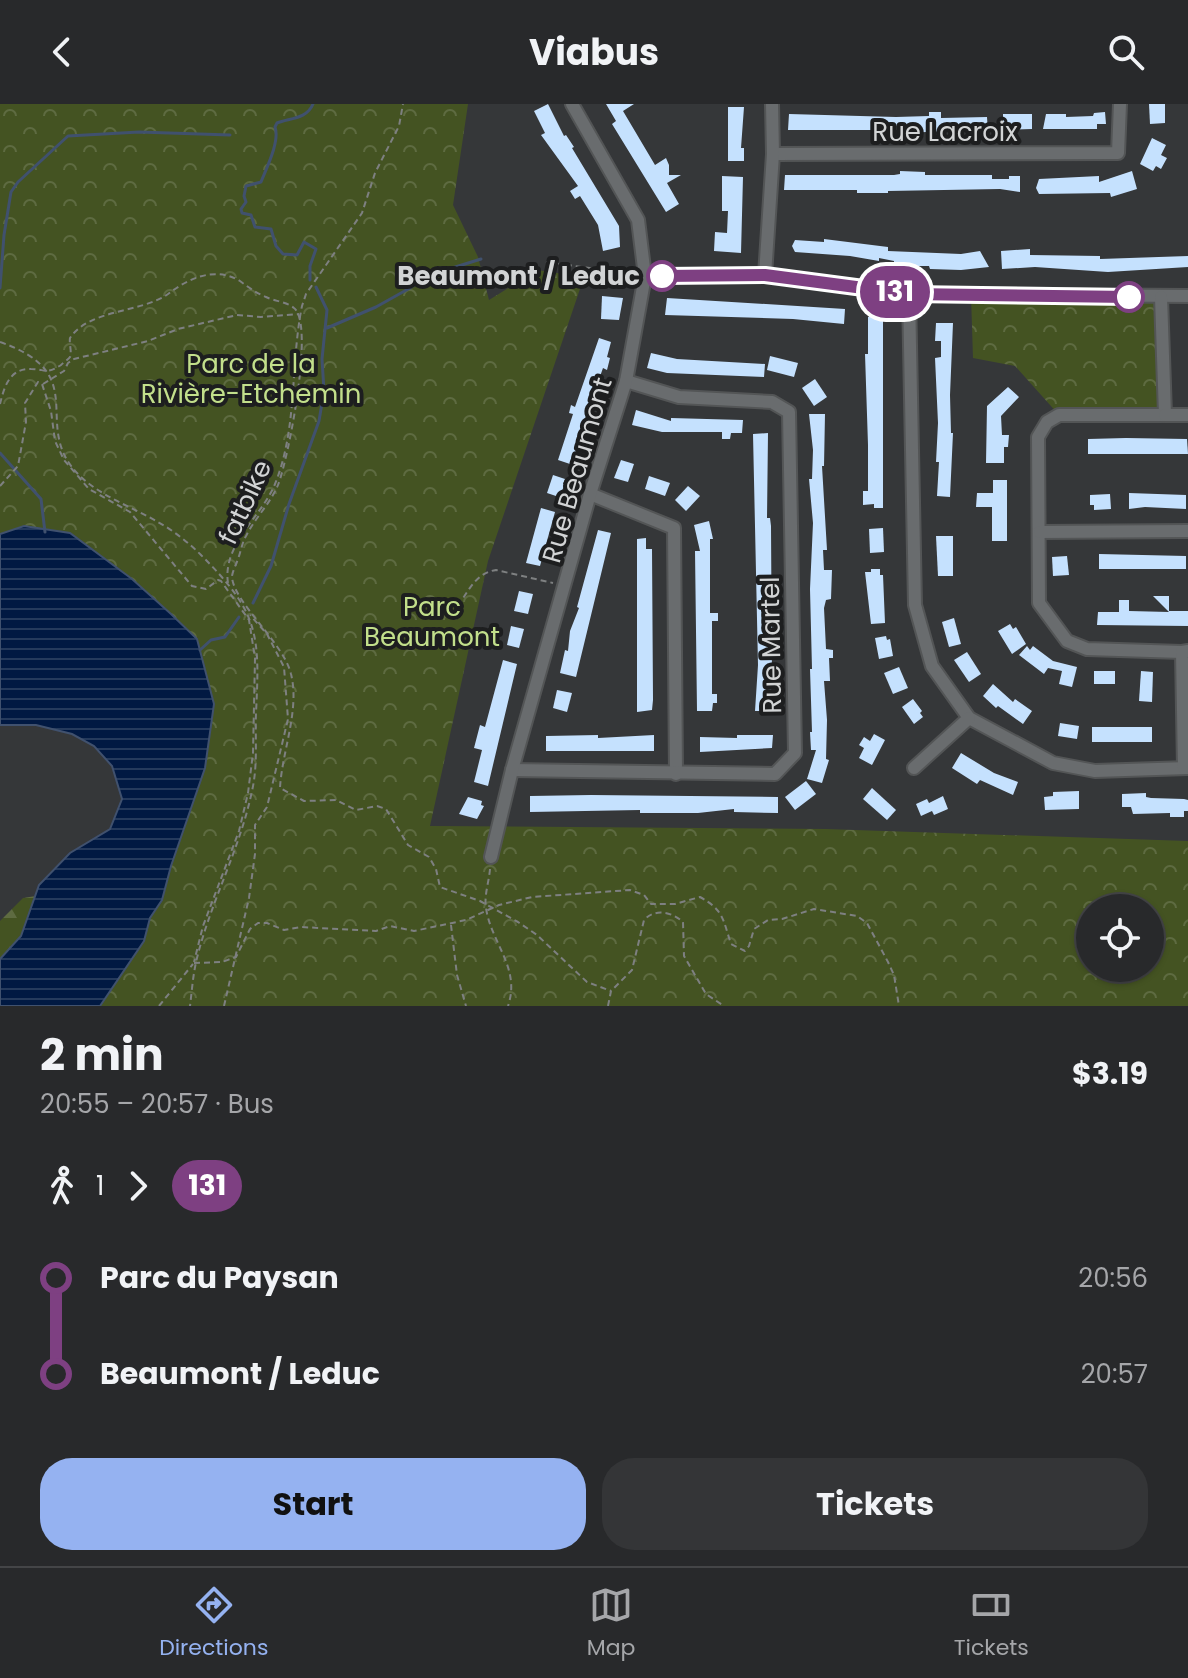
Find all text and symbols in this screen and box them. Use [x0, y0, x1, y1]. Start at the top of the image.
text: Viabus [529, 27, 659, 78]
icon: back [40, 30, 84, 74]
icon: search [1104, 30, 1148, 74]
street label: Rue Lacroix [872, 114, 1018, 150]
place label: Beaumont / Leduc [397, 258, 640, 294]
marker: Beaumont / Leduc [647, 261, 677, 291]
line badge: 131 [849, 266, 941, 318]
text: 131 [876, 272, 914, 311]
unlabelled marker [1114, 282, 1144, 312]
park label: Parc de la Rivière-Etchemin [141, 346, 361, 412]
street label: Rue Beaumont [533, 373, 621, 567]
street label: fatbike [210, 454, 280, 550]
street label: Rue Martel [752, 576, 790, 714]
park label: Parc Beaumont [364, 589, 500, 655]
map controls [1076, 894, 1164, 982]
button: locate [1076, 894, 1164, 982]
text: 2 min [40, 1024, 164, 1085]
text: $3.19 [1072, 1052, 1148, 1095]
text: 20:55 – 20:57 · Bus [40, 1086, 274, 1122]
icon: walk [40, 1164, 84, 1208]
icon: forward [116, 1164, 160, 1208]
text: 131 [188, 1166, 226, 1205]
text: 1 [96, 1168, 104, 1204]
text: Parc du Paysan [100, 1256, 339, 1299]
text: 20:56 [1078, 1260, 1148, 1296]
text: Beaumont / Leduc [100, 1352, 380, 1395]
text: 20:57 [1081, 1356, 1148, 1392]
button: Start [40, 1458, 586, 1550]
button: Tickets [602, 1458, 1148, 1550]
tab: Directions [159, 1583, 268, 1664]
tab: Map [587, 1583, 635, 1664]
tab: Tickets [954, 1583, 1029, 1664]

